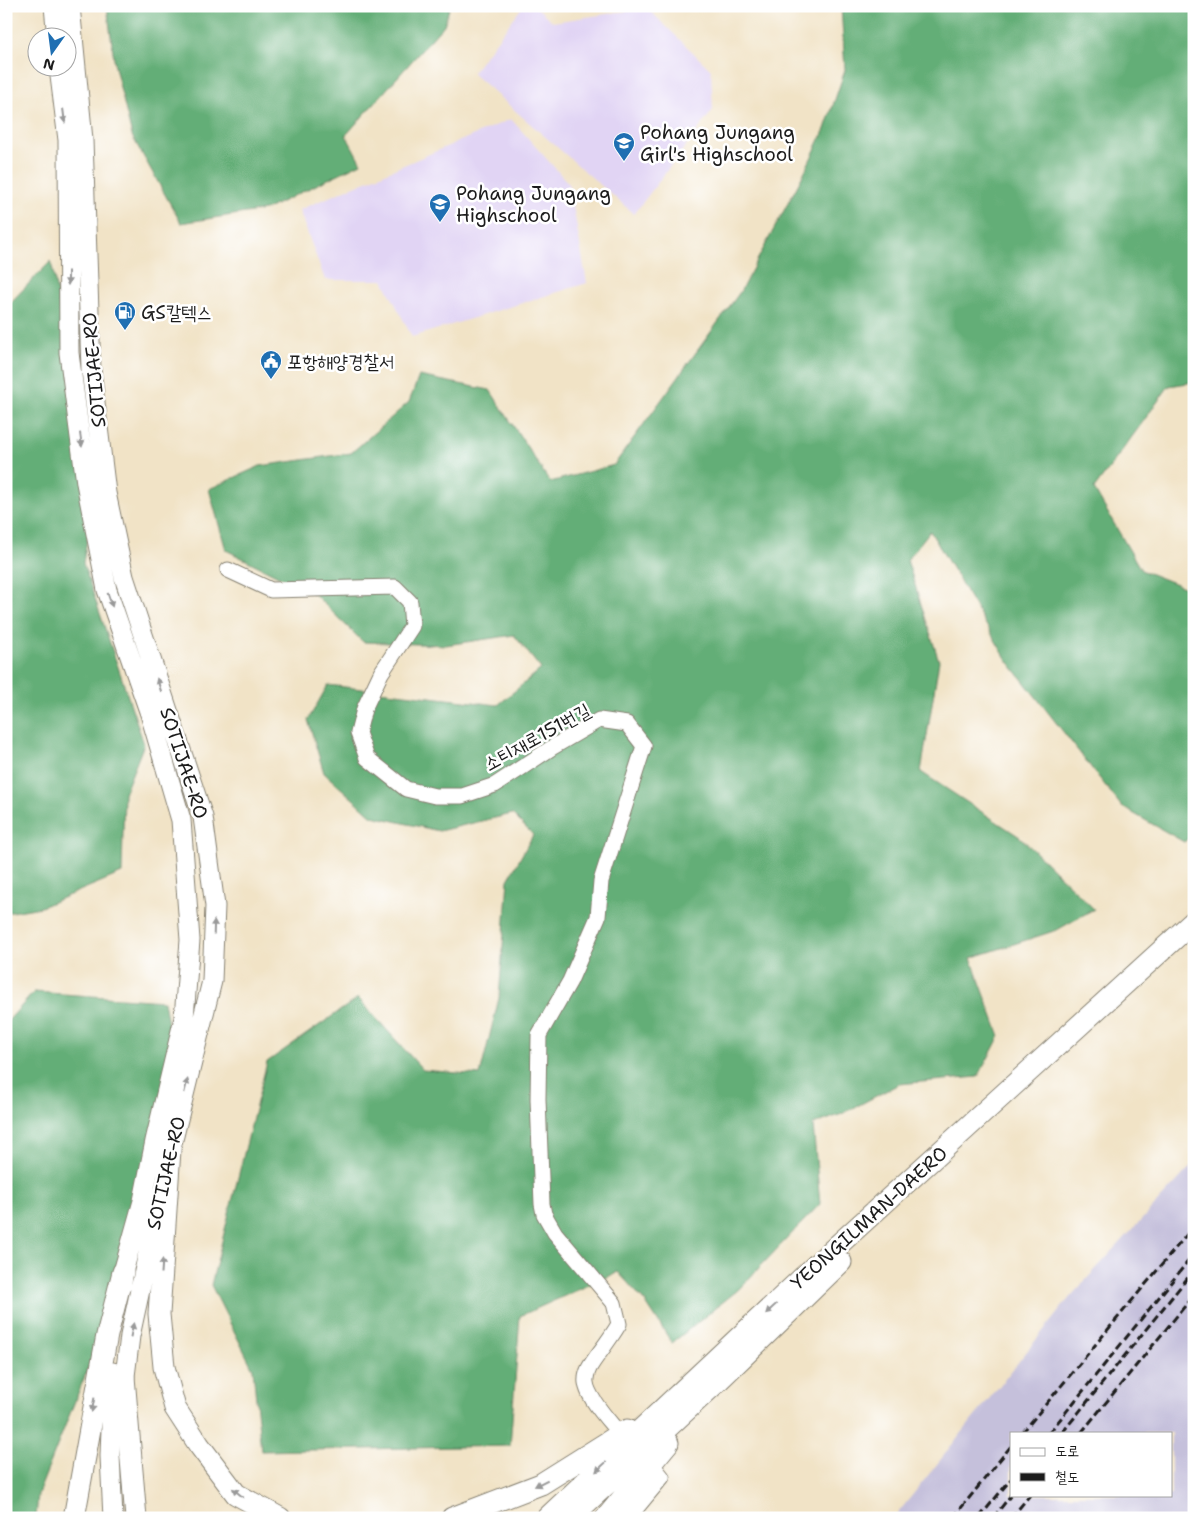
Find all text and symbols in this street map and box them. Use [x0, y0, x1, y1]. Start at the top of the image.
north arrow [28, 28, 78, 78]
text: N [41, 55, 56, 75]
one-way arrow [61, 108, 69, 124]
place label: Pohang Jungang Girl's Highschool [640, 120, 795, 167]
school or university icon: Pohang Jungang Girl's Highschool [612, 131, 636, 162]
place label: Pohang Jungang Highschool [456, 181, 611, 228]
school or university icon: Pohang Jungang Highschool [428, 192, 452, 223]
one-way arrow [64, 271, 72, 287]
fuel station icon: GS칼텍스 [113, 300, 137, 331]
place label: GS칼텍스 [141, 300, 212, 325]
street label: SOTIJAE-RO [77, 311, 111, 429]
public building icon: 포항해양경찰서 [259, 349, 283, 380]
place label: 포항해양경찰서 [287, 349, 394, 374]
one-way arrow [77, 432, 85, 448]
one-way arrow [107, 592, 114, 607]
one-way arrow [155, 677, 162, 692]
street label: 소티재로151번길 [479, 697, 595, 777]
street label: SOTIJAE-RO [154, 704, 214, 822]
one-way arrow [210, 919, 218, 935]
one-way arrow [182, 1078, 190, 1094]
street label: SOTIJAE-RO [141, 1114, 191, 1232]
street label: YEONGILMAN-DAERO [785, 1141, 953, 1295]
one-way arrow [158, 1258, 166, 1274]
one-way arrow [765, 1303, 777, 1315]
one-way arrow [128, 1322, 136, 1338]
one-way arrow [89, 1398, 97, 1414]
legend [1010, 1432, 1172, 1496]
text: 도로 [1055, 1441, 1079, 1461]
one-way arrow [595, 1461, 607, 1473]
text: 철도 [1055, 1467, 1079, 1487]
one-way arrow [534, 1479, 548, 1487]
one-way arrow [232, 1488, 245, 1499]

